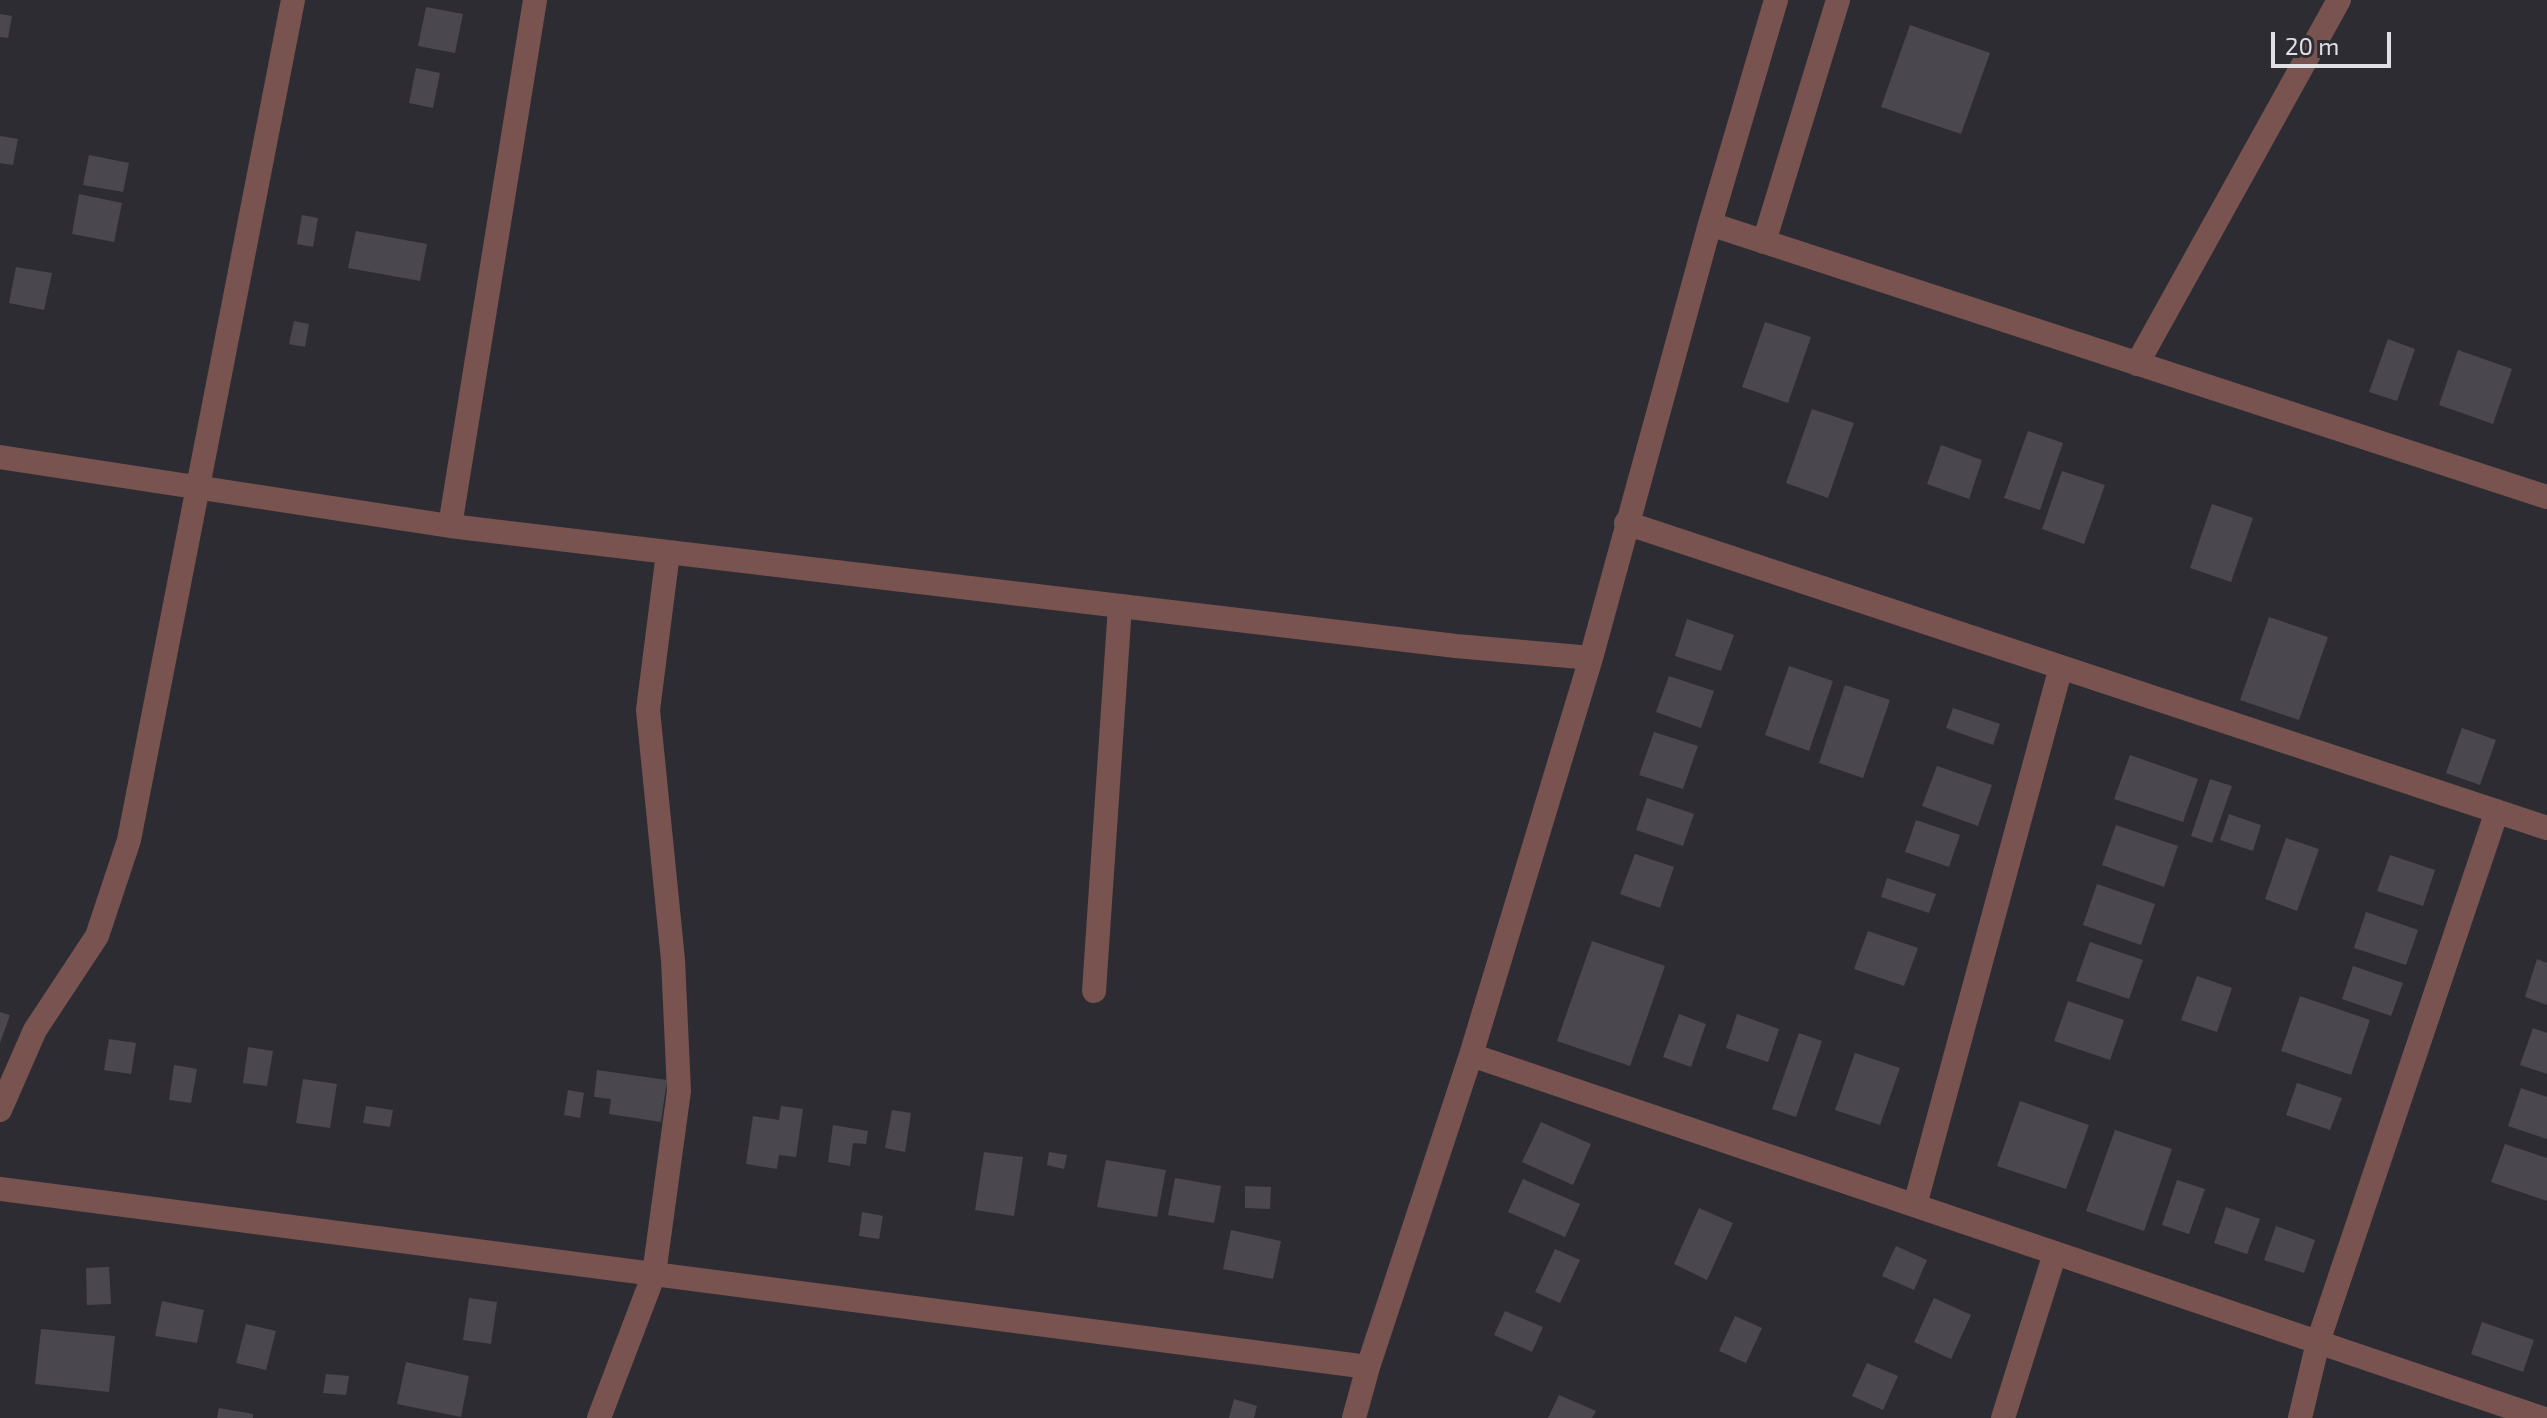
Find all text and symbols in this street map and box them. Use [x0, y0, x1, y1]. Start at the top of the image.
scale bar [2275, 16, 2395, 66]
text: 20 m [2285, 31, 2339, 60]

